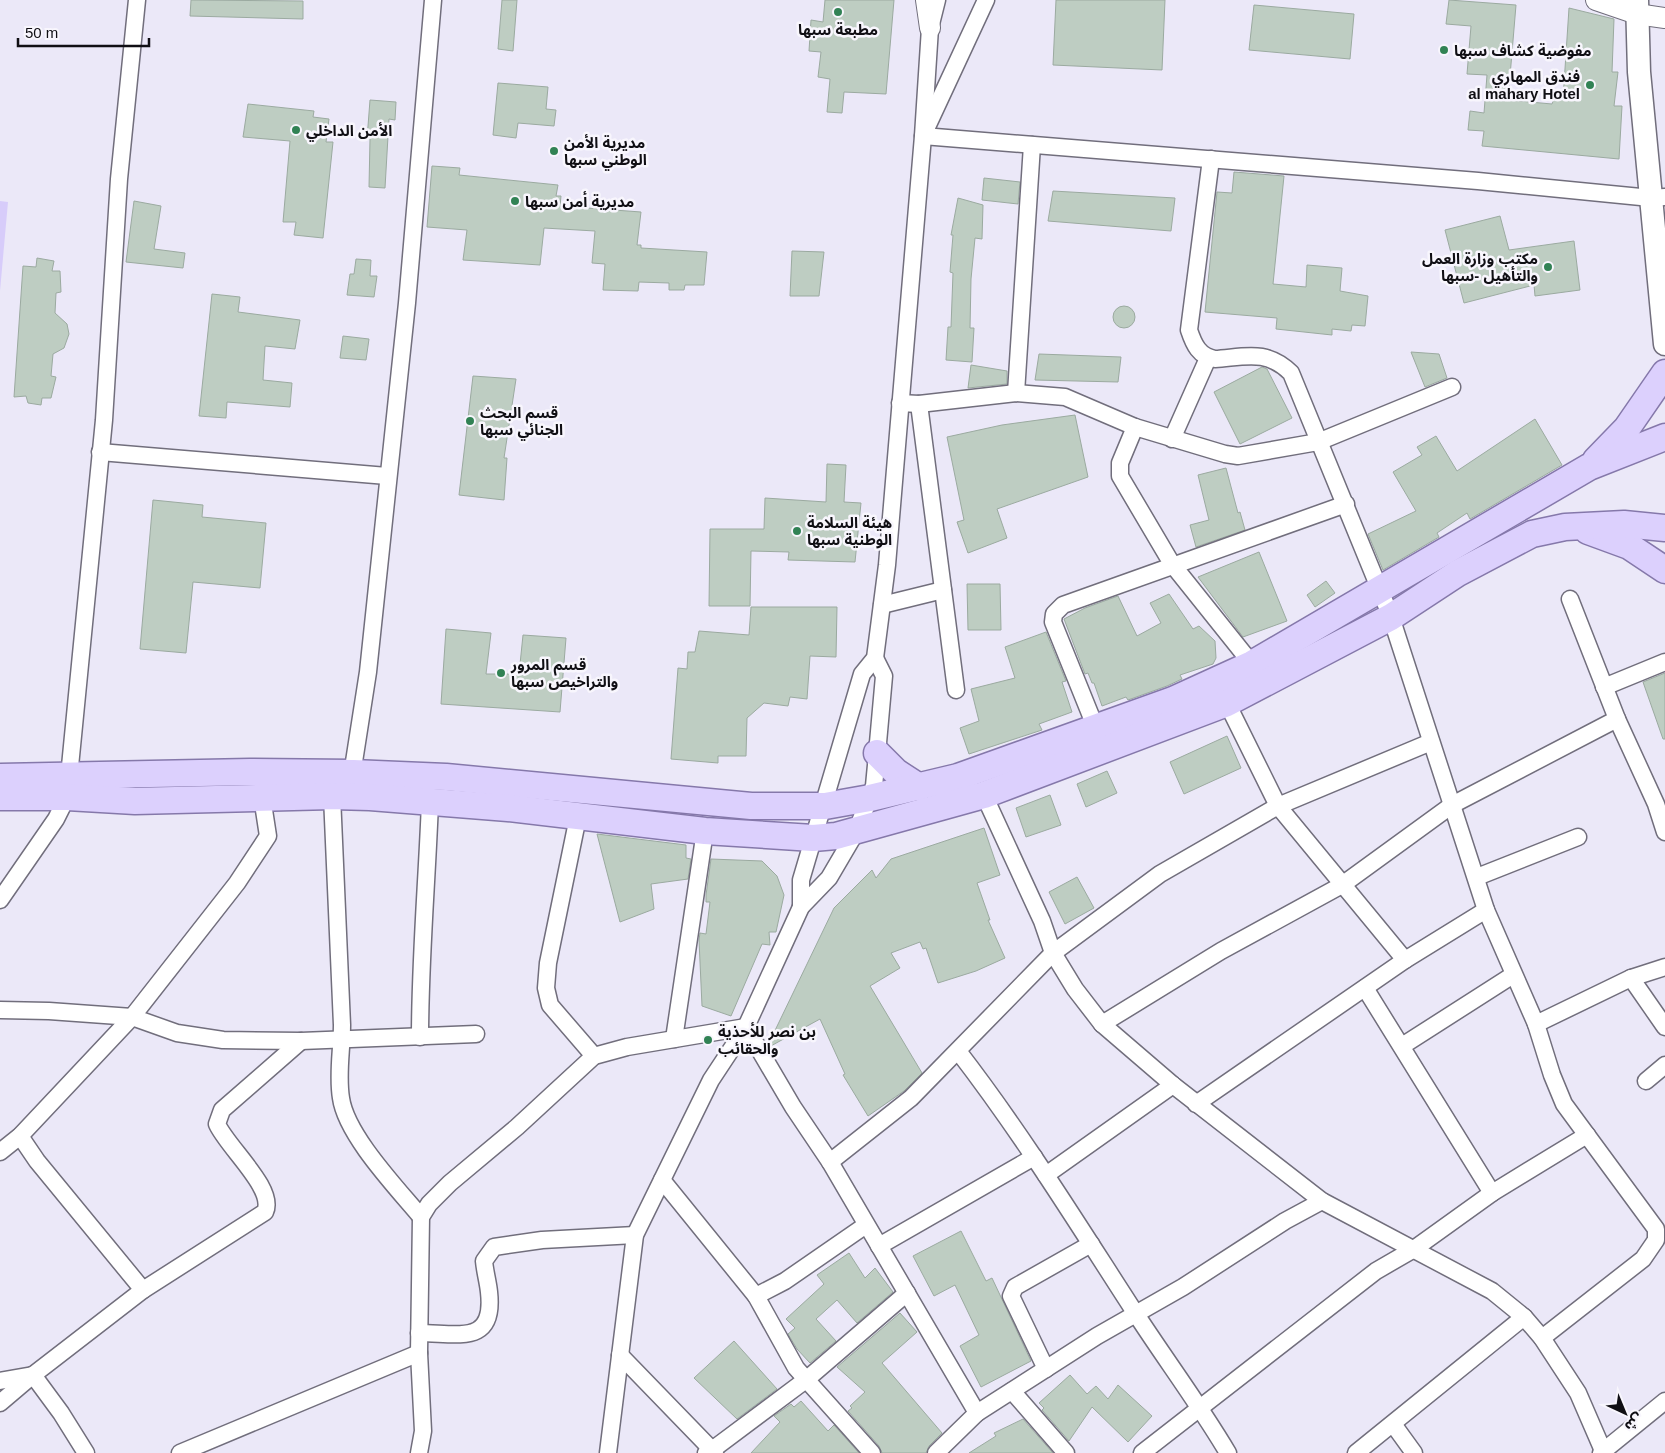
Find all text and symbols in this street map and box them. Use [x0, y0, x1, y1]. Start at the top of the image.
marker: مطبعة سبها [832, 6, 844, 18]
scale bar [18, 15, 149, 47]
place label: مطبعة سبها [798, 21, 878, 39]
text: 50 m [25, 24, 58, 41]
place label: مفوضية كشاف سبها [1454, 42, 1592, 60]
marker: مفوضية كشاف سبها [1438, 44, 1450, 56]
place label: فندق المهاري al mahary Hotel [1468, 68, 1580, 102]
marker: فندق المهاري al mahary Hotel [1584, 79, 1596, 91]
place label: الأمن الداخلي [306, 122, 392, 142]
marker: الأمن الداخلي [290, 124, 302, 136]
place label: مديرية الأمن الوطني سبها [564, 134, 647, 171]
marker: مديرية الأمن الوطني سبها [548, 145, 560, 157]
place label: مديرية أمن سبها [525, 191, 634, 211]
marker: مديرية أمن سبها [509, 195, 521, 207]
place label: مكتب وزارة العمل والتأهيل -سبها [1422, 250, 1538, 285]
marker: مكتب وزارة العمل والتأهيل -سبها [1542, 261, 1554, 273]
place label: قسم البحث الجنائي سبها [480, 404, 563, 441]
marker: قسم البحث الجنائي سبها [464, 415, 476, 427]
place label: هيئة السلامة الوطنية سبها [807, 514, 893, 549]
marker: هيئة السلامة الوطنية سبها [791, 525, 803, 537]
place label: قسم المرور والتراخيص سبها [510, 656, 618, 691]
marker: قسم المرور والتراخيص سبها [495, 667, 507, 679]
place label: بن نصر للأحذية والحقائب [718, 1022, 816, 1058]
marker: بن نصر للأحذية والحقائب [702, 1034, 714, 1046]
north arrow [1600, 1388, 1650, 1438]
text: ش [1622, 1410, 1646, 1435]

